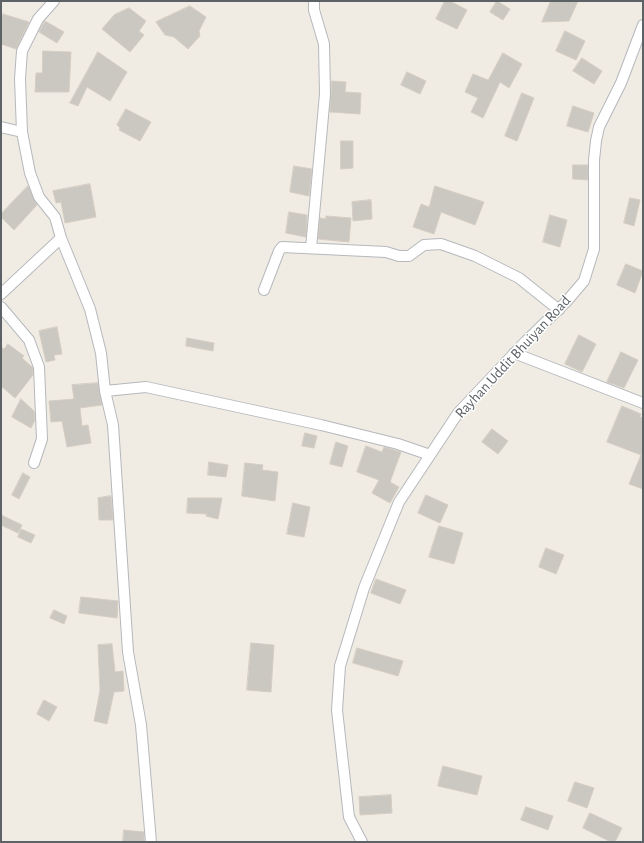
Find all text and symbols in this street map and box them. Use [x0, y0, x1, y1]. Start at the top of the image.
street label: Rayhan Uddit Bhuiyan Road [451, 292, 575, 422]

